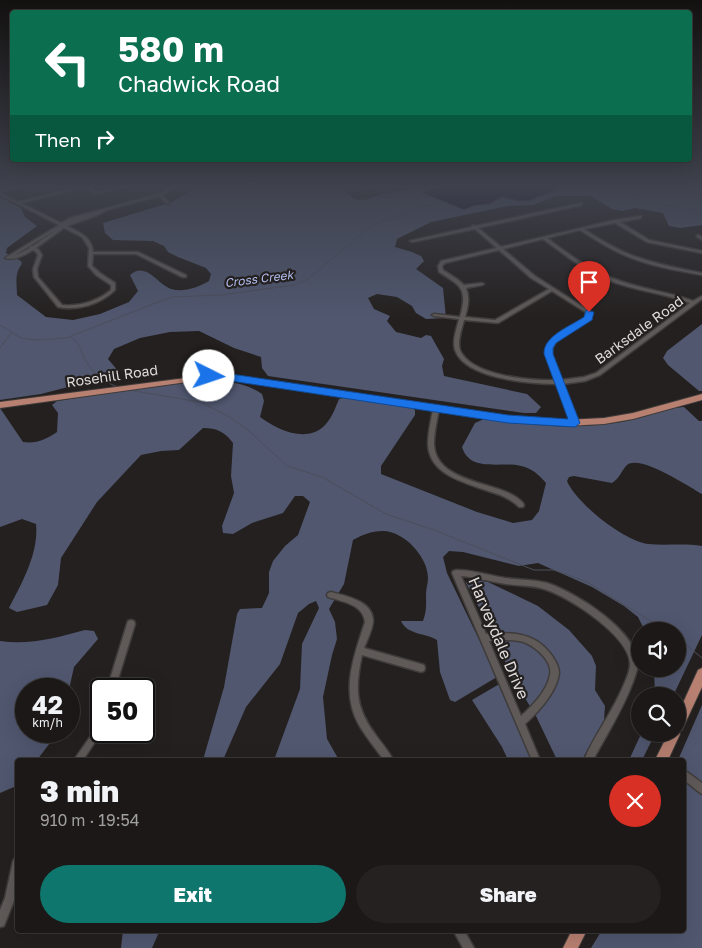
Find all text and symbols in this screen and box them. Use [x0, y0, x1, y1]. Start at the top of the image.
text: 580 m [118, 28, 224, 70]
icon: left [35, 30, 100, 95]
text: Chadwick Road [118, 70, 280, 97]
icon: right [91, 125, 119, 153]
text: Then [35, 128, 81, 151]
pin [568, 261, 610, 312]
water label: Cross Creek [224, 267, 295, 290]
icon: arrive [575, 268, 603, 296]
street label: Barksdale Road [591, 292, 686, 367]
position arrow [182, 349, 234, 401]
street label: Rosehill Road [65, 361, 159, 390]
street label: Harveydale Drive [464, 574, 534, 702]
map controls [631, 622, 686, 742]
button: sound [631, 622, 686, 677]
speed limit sign: 50 [90, 678, 155, 743]
button: search [631, 687, 686, 742]
text: 42 [32, 689, 63, 720]
text: km/h [32, 715, 63, 730]
text: 3 min [40, 773, 119, 809]
button: close [609, 775, 661, 827]
text: 910 m · 19:54 [40, 810, 140, 830]
button: Exit [40, 865, 346, 923]
button: Share [356, 865, 661, 923]

